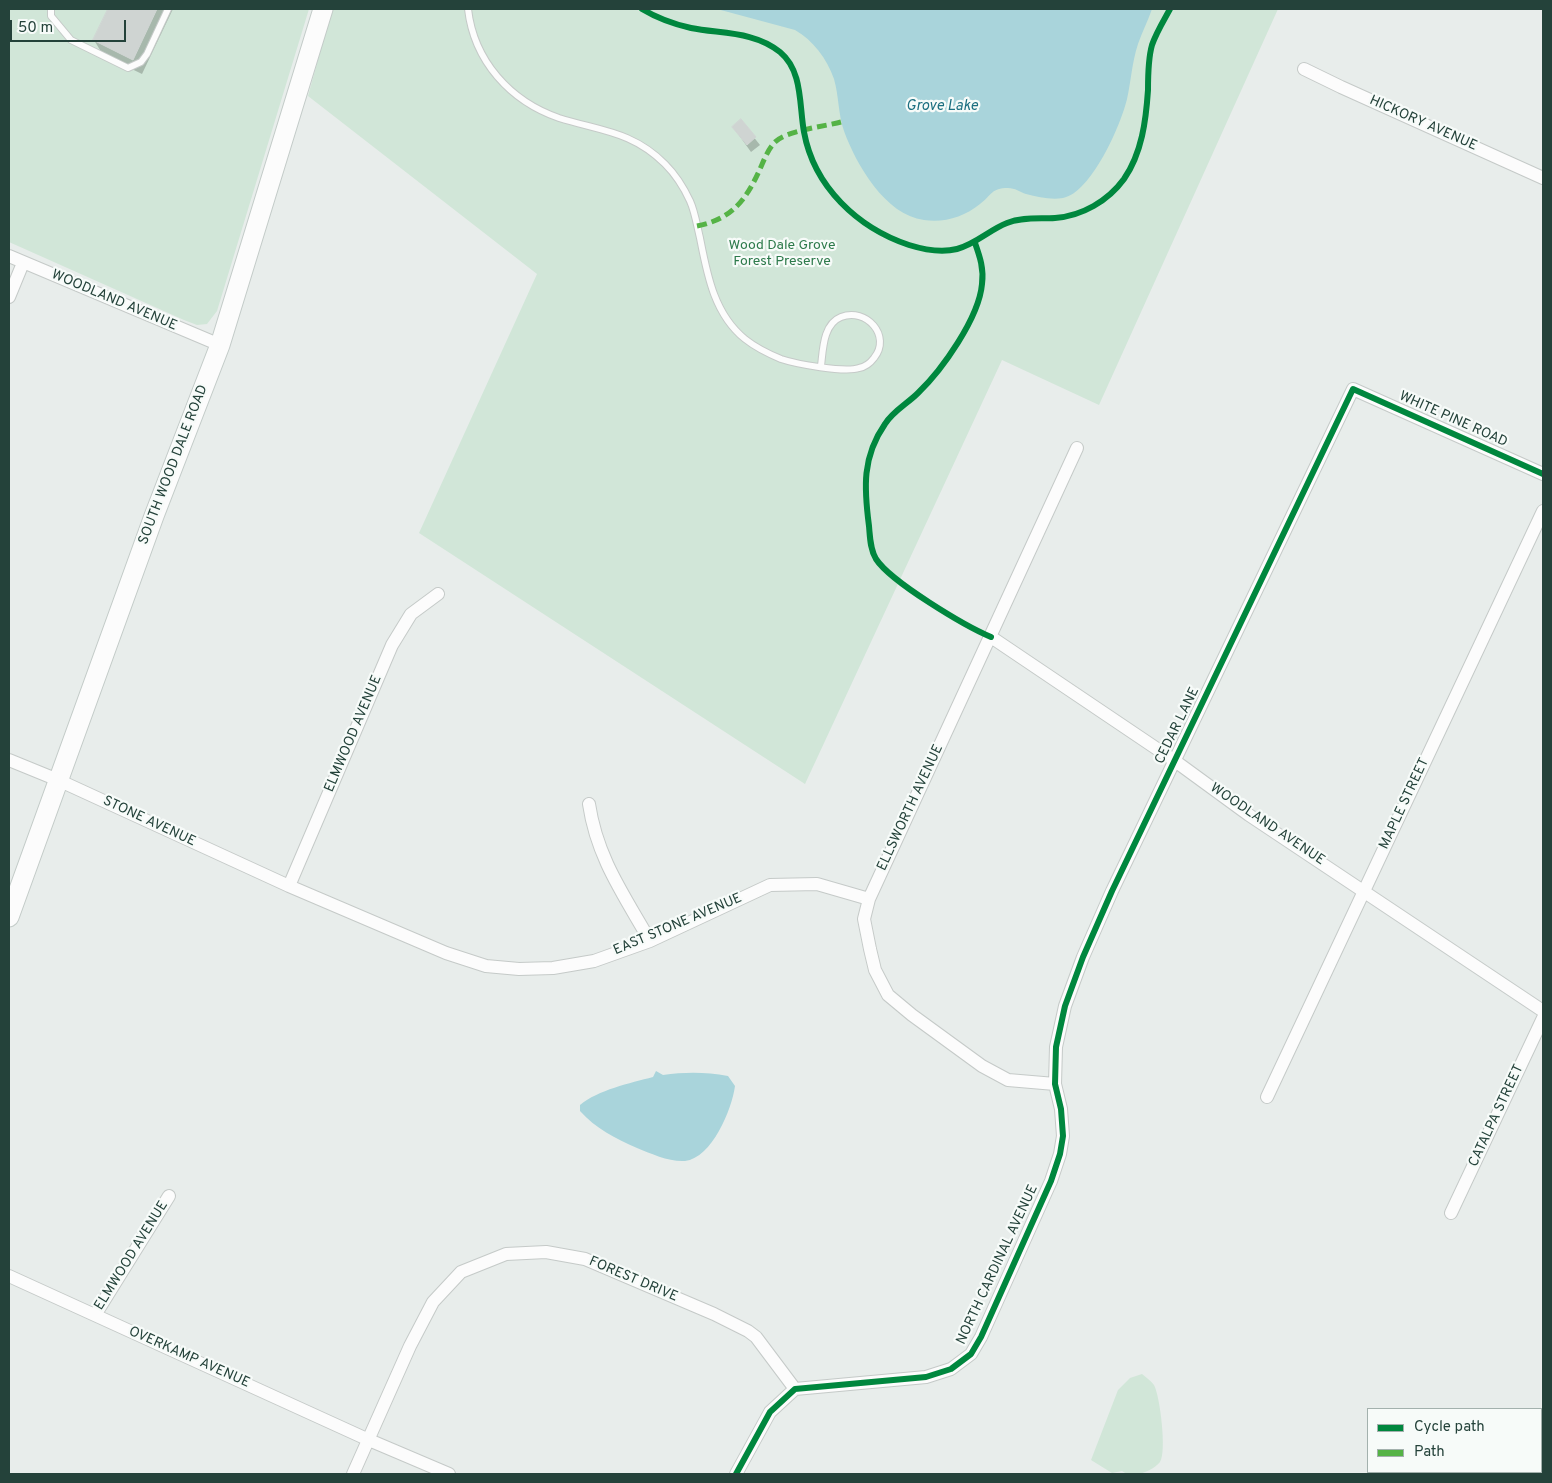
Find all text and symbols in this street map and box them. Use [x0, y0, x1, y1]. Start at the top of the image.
scale bar [12, 10, 129, 42]
text: 50 m [18, 19, 53, 38]
street label: HICKORY AVENUE [1367, 93, 1479, 155]
water label: Grove Lake [906, 98, 978, 116]
park label: Wood Dale Grove Forest Preserve [729, 238, 835, 270]
street label: WOODLAND AVENUE [49, 267, 179, 335]
street label: SOUTH WOOD DALE ROAD [136, 383, 212, 547]
street label: WHITE PINE ROAD [1396, 389, 1510, 451]
street label: ELMWOOD AVENUE [322, 673, 386, 795]
street label: CEDAR LANE [1152, 685, 1204, 767]
street label: ELLSWORTH AVENUE [874, 742, 948, 874]
street label: MAPLE STREET [1376, 756, 1434, 852]
street label: WOODLAND AVENUE [1206, 780, 1328, 870]
street label: STONE AVENUE [100, 793, 198, 851]
street label: EAST STONE AVENUE [611, 890, 745, 960]
street label: CATALPA STREET [1466, 1062, 1528, 1170]
street label: NORTH CARDINAL AVENUE [954, 1182, 1042, 1348]
street label: ELMWOOD AVENUE [92, 1198, 172, 1314]
street label: FOREST DRIVE [586, 1254, 680, 1306]
street label: OVERKAMP AVENUE [126, 1324, 252, 1392]
legend [1367, 1408, 1542, 1473]
text: Cycle path [1414, 1418, 1485, 1437]
text: Path [1414, 1443, 1445, 1462]

